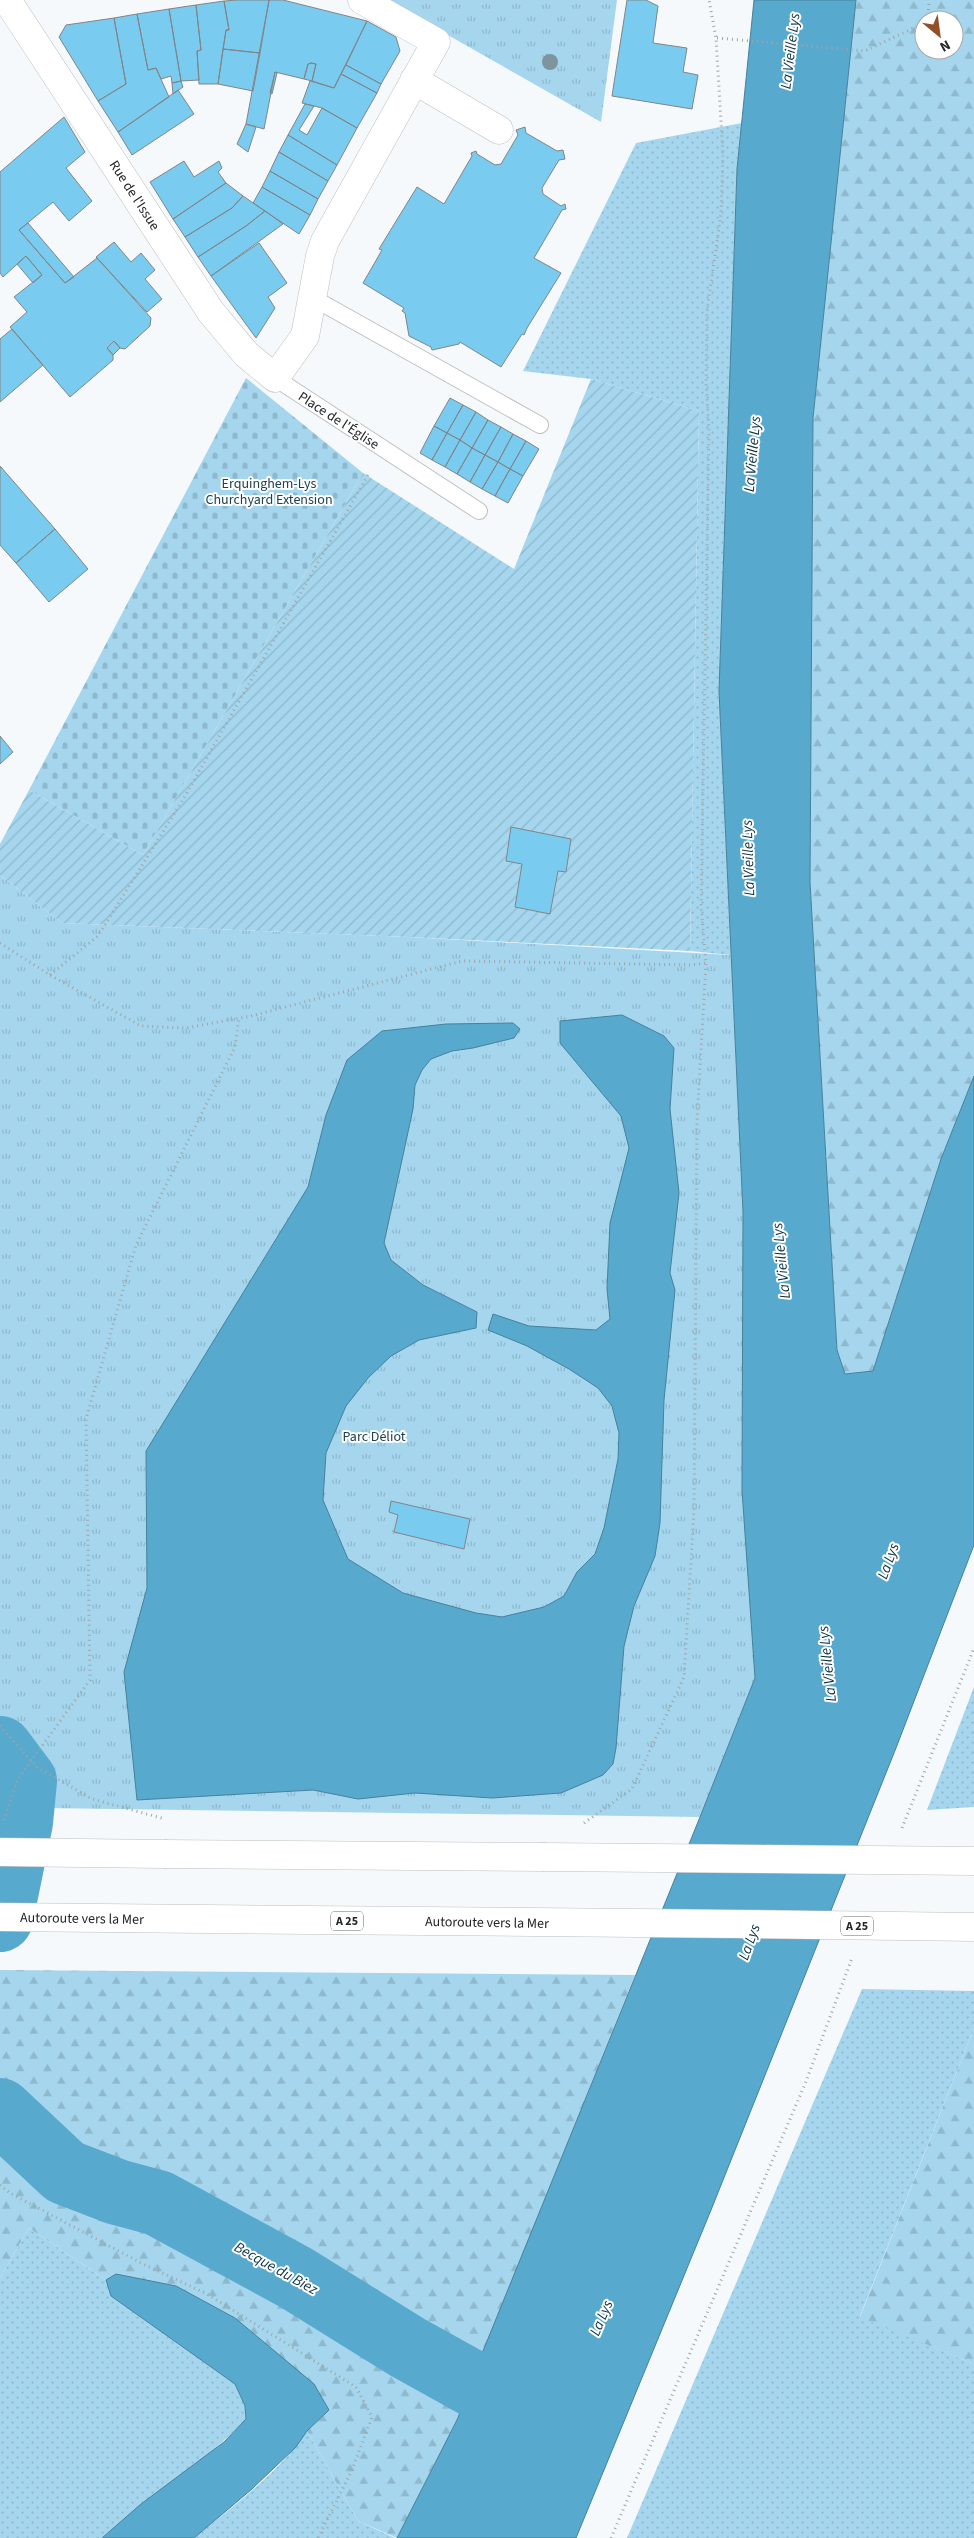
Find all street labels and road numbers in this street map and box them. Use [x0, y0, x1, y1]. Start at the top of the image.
street label: Rue de l'Issue [104, 157, 164, 235]
street label: Place de l'Église [294, 387, 383, 455]
street label: Autoroute vers la Mer [20, 1908, 144, 1930]
road number: A 25 [331, 1912, 363, 1930]
street label: Autoroute vers la Mer [425, 1912, 549, 1934]
road number: A 25 [841, 1916, 873, 1935]

